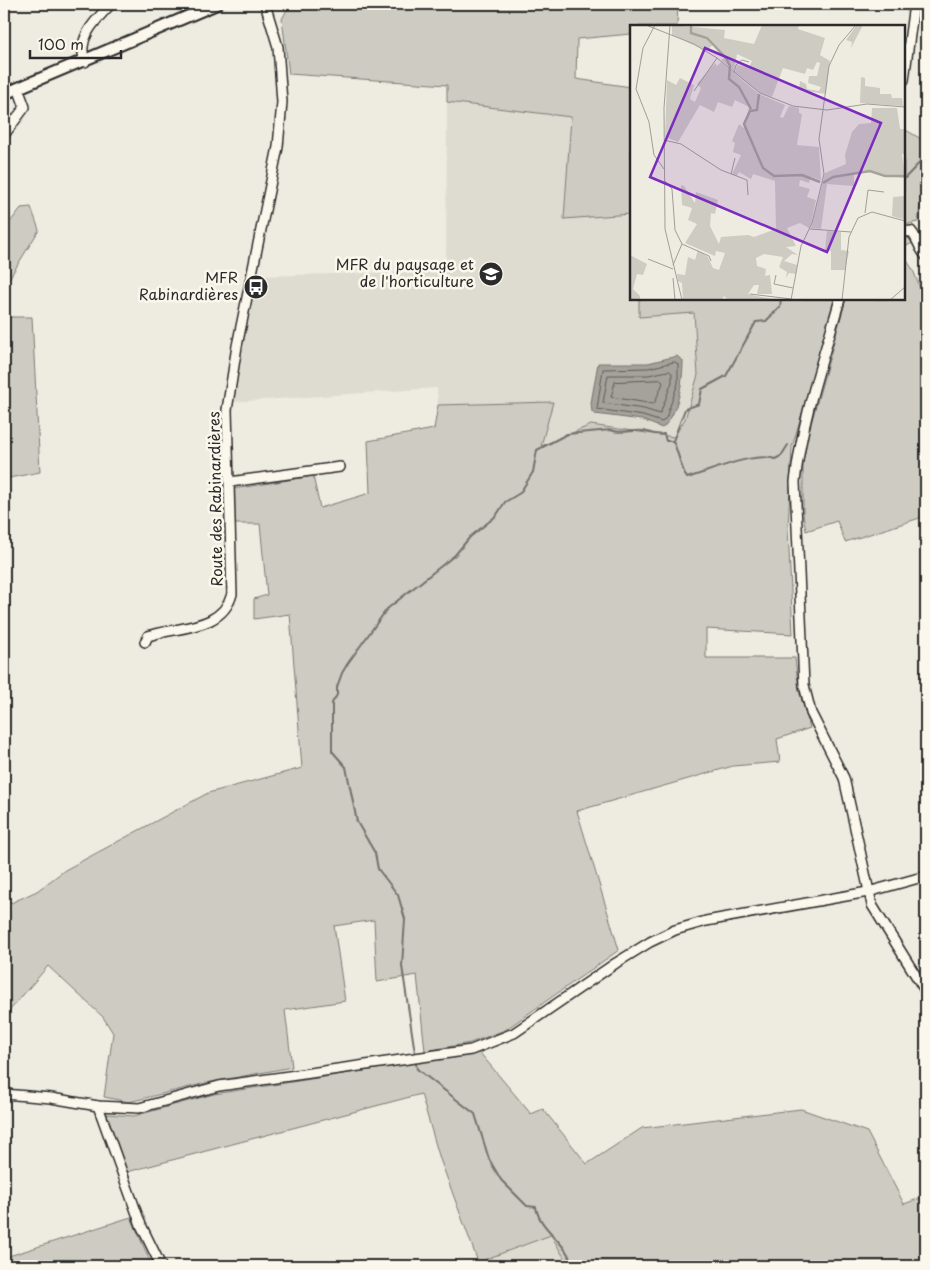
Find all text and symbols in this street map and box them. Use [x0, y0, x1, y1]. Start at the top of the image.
inset map [630, 25, 905, 300]
scale bar [30, 28, 121, 60]
text: 100 m [38, 32, 84, 55]
place label: MFR du paysage et de l'horticulture [336, 252, 474, 292]
school or university icon: MFR du paysage et de l'horticulture [478, 261, 504, 287]
place label: MFR Rabinardières [139, 265, 238, 305]
bus stop icon: MFR Rabinardières [243, 274, 269, 300]
street label: Route des Rabinardières [201, 411, 228, 587]

